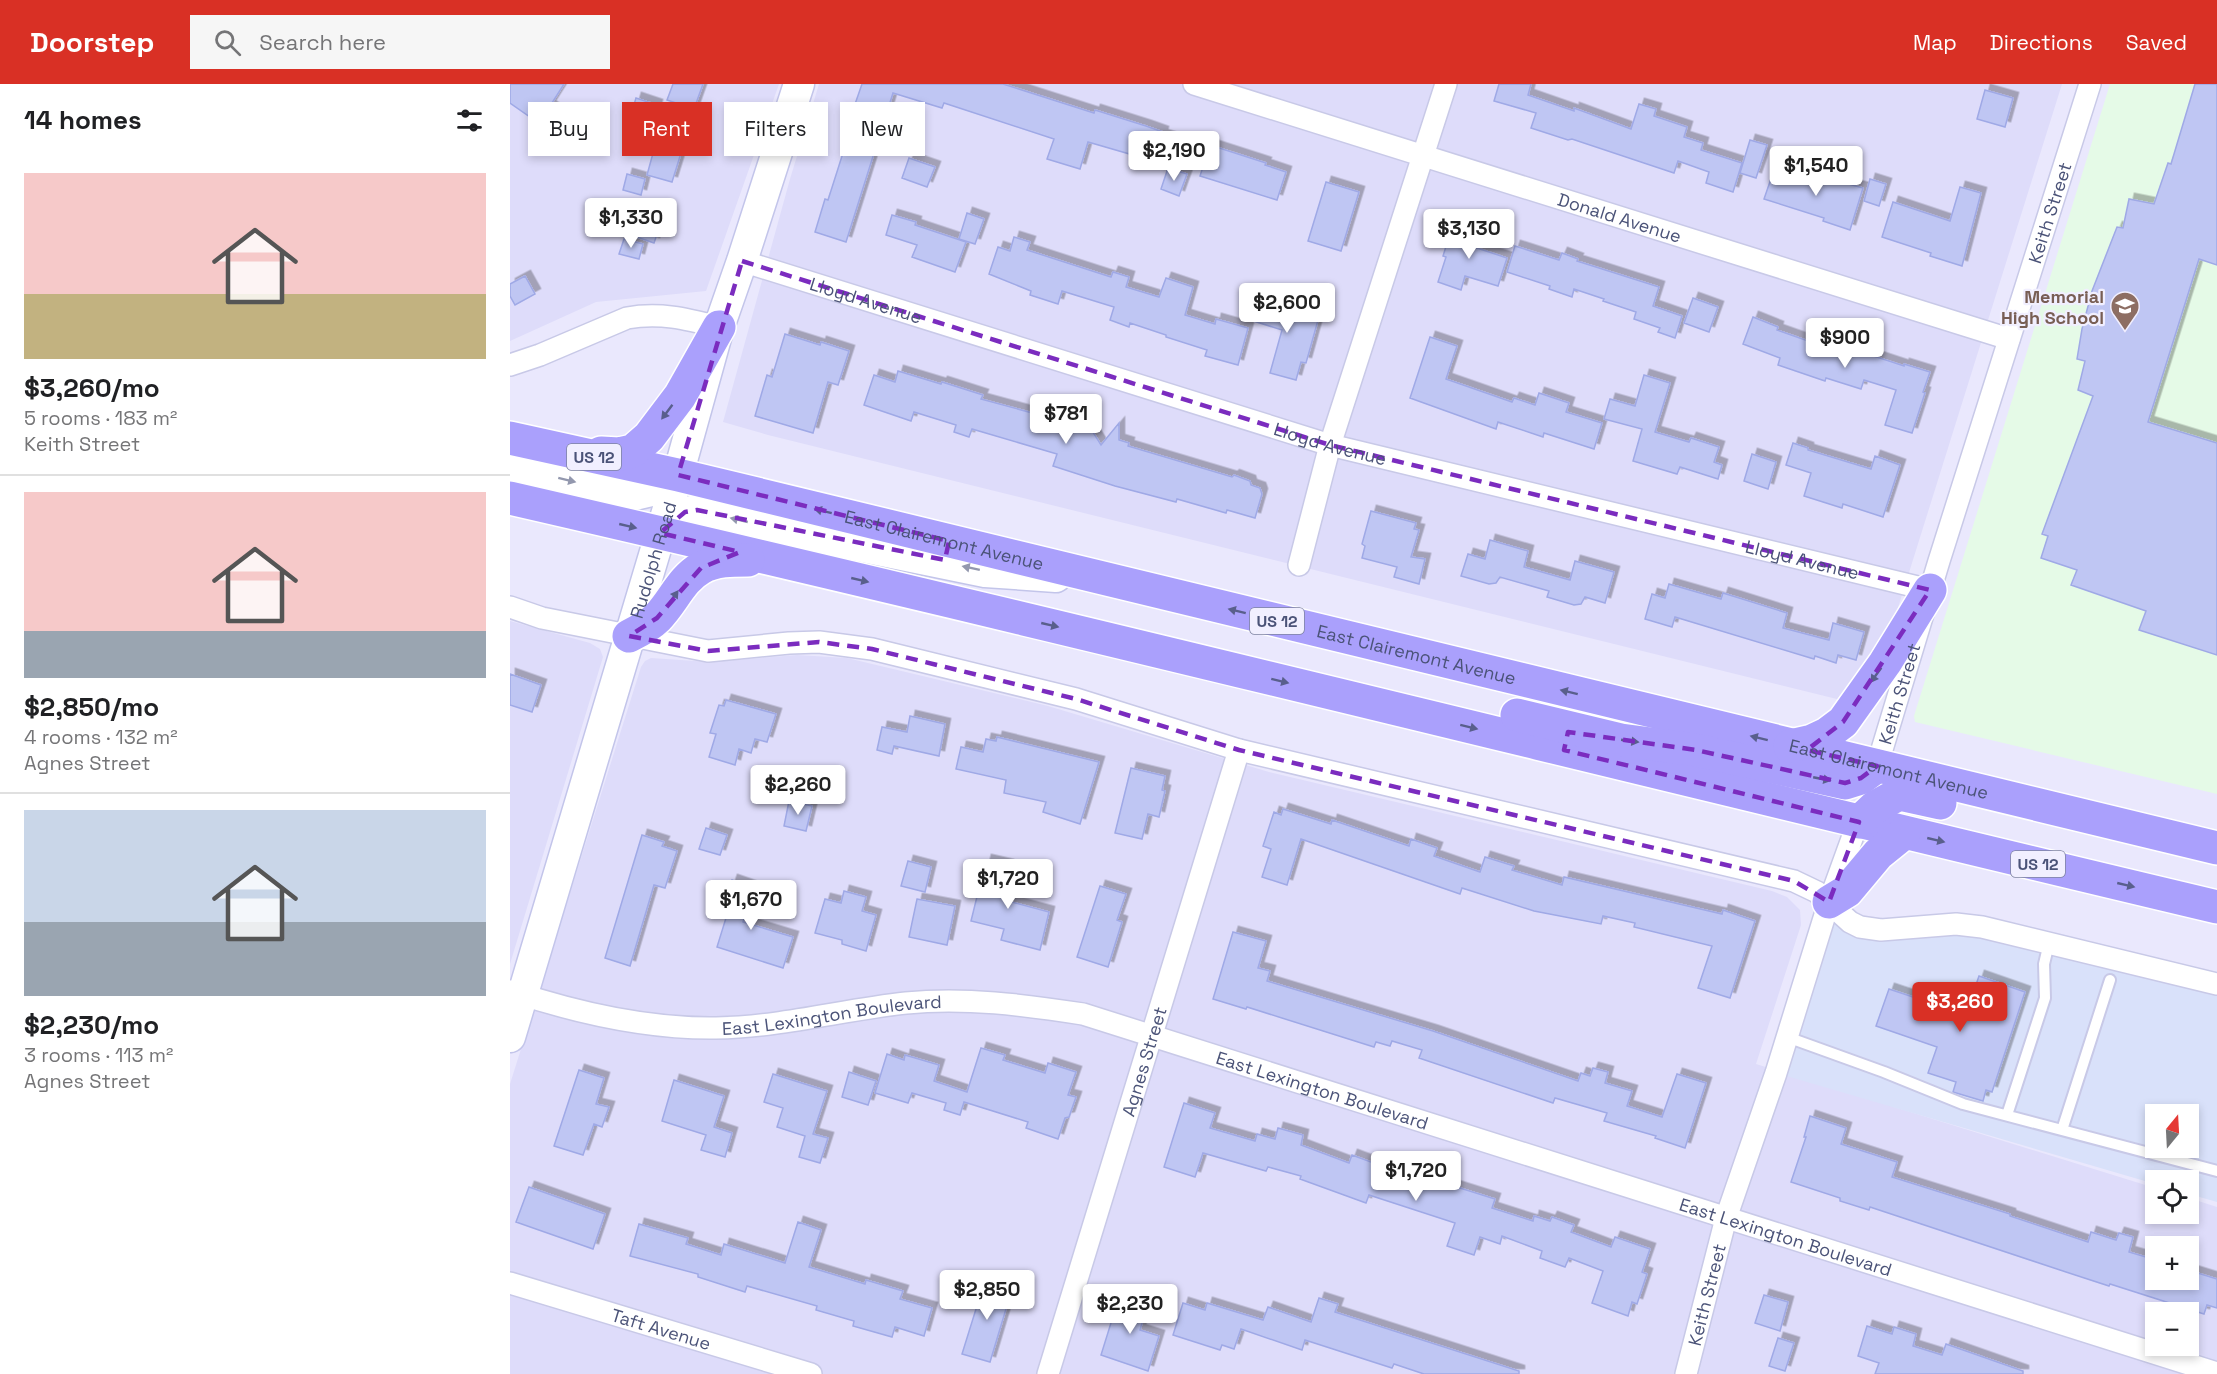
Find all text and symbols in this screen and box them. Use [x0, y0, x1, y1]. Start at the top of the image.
search box [190, 15, 610, 69]
text: Doorstep [30, 24, 154, 60]
icon: search [211, 26, 244, 59]
text: Search here [259, 28, 386, 56]
text: Map [1913, 29, 1957, 56]
text: Directions [1990, 29, 2093, 56]
text: Saved [2126, 29, 2187, 56]
chip: Buy [528, 102, 610, 156]
chip: Rent [622, 102, 712, 156]
chip: Filters [724, 102, 828, 156]
chip: New [840, 102, 925, 156]
text: 14 homes [24, 103, 142, 137]
icon: filters [453, 104, 486, 137]
pin: $2,190 [1125, 131, 1223, 182]
text: $2,190 [1142, 137, 1206, 163]
pin: $1,540 [1767, 146, 1865, 197]
text: $1,540 [1784, 152, 1848, 178]
street label: Keith Street [2023, 159, 2076, 266]
street label: Donald Avenue [1555, 187, 1684, 247]
pin: $1,330 [582, 198, 680, 249]
text: $1,330 [599, 204, 663, 230]
pin: $3,130 [1420, 209, 1518, 260]
icon: home [201, 212, 309, 320]
text: $3,130 [1437, 215, 1501, 241]
street label: Lloyd Avenue [807, 272, 925, 328]
pin: $2,600 [1238, 283, 1336, 334]
place label: Memorial High School [2001, 285, 2104, 329]
text: $2,600 [1253, 289, 1321, 315]
school or university icon: Memorial High School [2109, 290, 2141, 332]
pin: $900 [1809, 318, 1881, 369]
text: $900 [1820, 324, 1870, 350]
text: $3,260/mo [24, 371, 160, 405]
pin: $781 [1030, 394, 1102, 445]
text: $781 [1044, 400, 1088, 426]
text: 5 rooms · 183 m² [24, 405, 177, 431]
one-way arrow [662, 405, 674, 420]
street label: Lloyd Avenue [1271, 417, 1389, 470]
text: Keith Street [24, 431, 140, 457]
road number: US 12 [567, 444, 621, 470]
one-way arrow [558, 475, 576, 485]
street label: Rudolph Road [624, 499, 681, 621]
street label: East Clairemont Avenue [842, 504, 1046, 575]
one-way arrow [814, 505, 832, 515]
one-way arrow [729, 515, 748, 524]
one-way arrow [619, 521, 638, 531]
icon: home [201, 531, 309, 639]
street label: Lloyd Avenue [1743, 534, 1861, 584]
one-way arrow [961, 563, 980, 573]
one-way arrow [851, 576, 869, 586]
one-way arrow [666, 590, 678, 605]
one-way arrow [1228, 606, 1246, 616]
road number: US 12 [1250, 608, 1304, 634]
street label: East Clairemont Avenue [1315, 619, 1519, 689]
one-way arrow [1040, 621, 1059, 631]
street label: Keith Street [1873, 640, 1925, 747]
one-way arrow [1870, 666, 1882, 682]
one-way arrow [1271, 676, 1289, 686]
one-way arrow [1560, 687, 1578, 697]
text: $2,850/mo [24, 690, 159, 724]
one-way arrow [1460, 722, 1479, 732]
text: 4 rooms · 132 m² [24, 724, 177, 750]
one-way arrow [1749, 733, 1768, 743]
street label: East Clairemont Avenue [1787, 733, 1991, 804]
one-way arrow [1621, 736, 1640, 745]
text: Agnes Street [24, 750, 150, 776]
pin: $2,260 [749, 765, 847, 816]
text: $2,260 [764, 771, 832, 797]
one-way arrow [1812, 775, 1831, 784]
one-way arrow [1927, 836, 1945, 846]
icon: home [201, 849, 309, 957]
road number: US 12 [2011, 851, 2065, 877]
pin: $1,720 [959, 859, 1057, 910]
text: $1,720 [977, 865, 1039, 891]
pin: $1,670 [702, 880, 800, 931]
one-way arrow [2116, 881, 2135, 890]
text: $1,670 [720, 886, 782, 912]
pin: $3,260 [1911, 982, 2009, 1033]
text: $3,260 [1926, 988, 1994, 1014]
street label: East Lexington Boulevard [721, 989, 942, 1039]
street label: Agnes Street [1116, 1004, 1171, 1119]
text: $2,230/mo [24, 1008, 159, 1042]
text: 3 rooms · 113 m² [24, 1042, 173, 1068]
street label: East Lexington Boulevard [1213, 1045, 1432, 1134]
text: Agnes Street [24, 1068, 150, 1094]
north arrow [2145, 1104, 2199, 1158]
map controls [2145, 1104, 2199, 1356]
pin: $1,720 [1367, 1151, 1465, 1202]
text: $1,720 [1385, 1157, 1447, 1183]
button: locate [2145, 1170, 2199, 1224]
street label: East Lexington Boulevard [1677, 1192, 1895, 1281]
button: + [2145, 1236, 2199, 1290]
street label: Keith Street [1682, 1241, 1731, 1348]
pin: $2,850 [938, 1270, 1036, 1321]
text: $2,850 [954, 1276, 1020, 1302]
pin: $2,230 [1081, 1284, 1179, 1335]
text: $2,230 [1097, 1290, 1163, 1316]
button: − [2145, 1302, 2199, 1356]
street label: Taft Avenue [609, 1303, 714, 1355]

